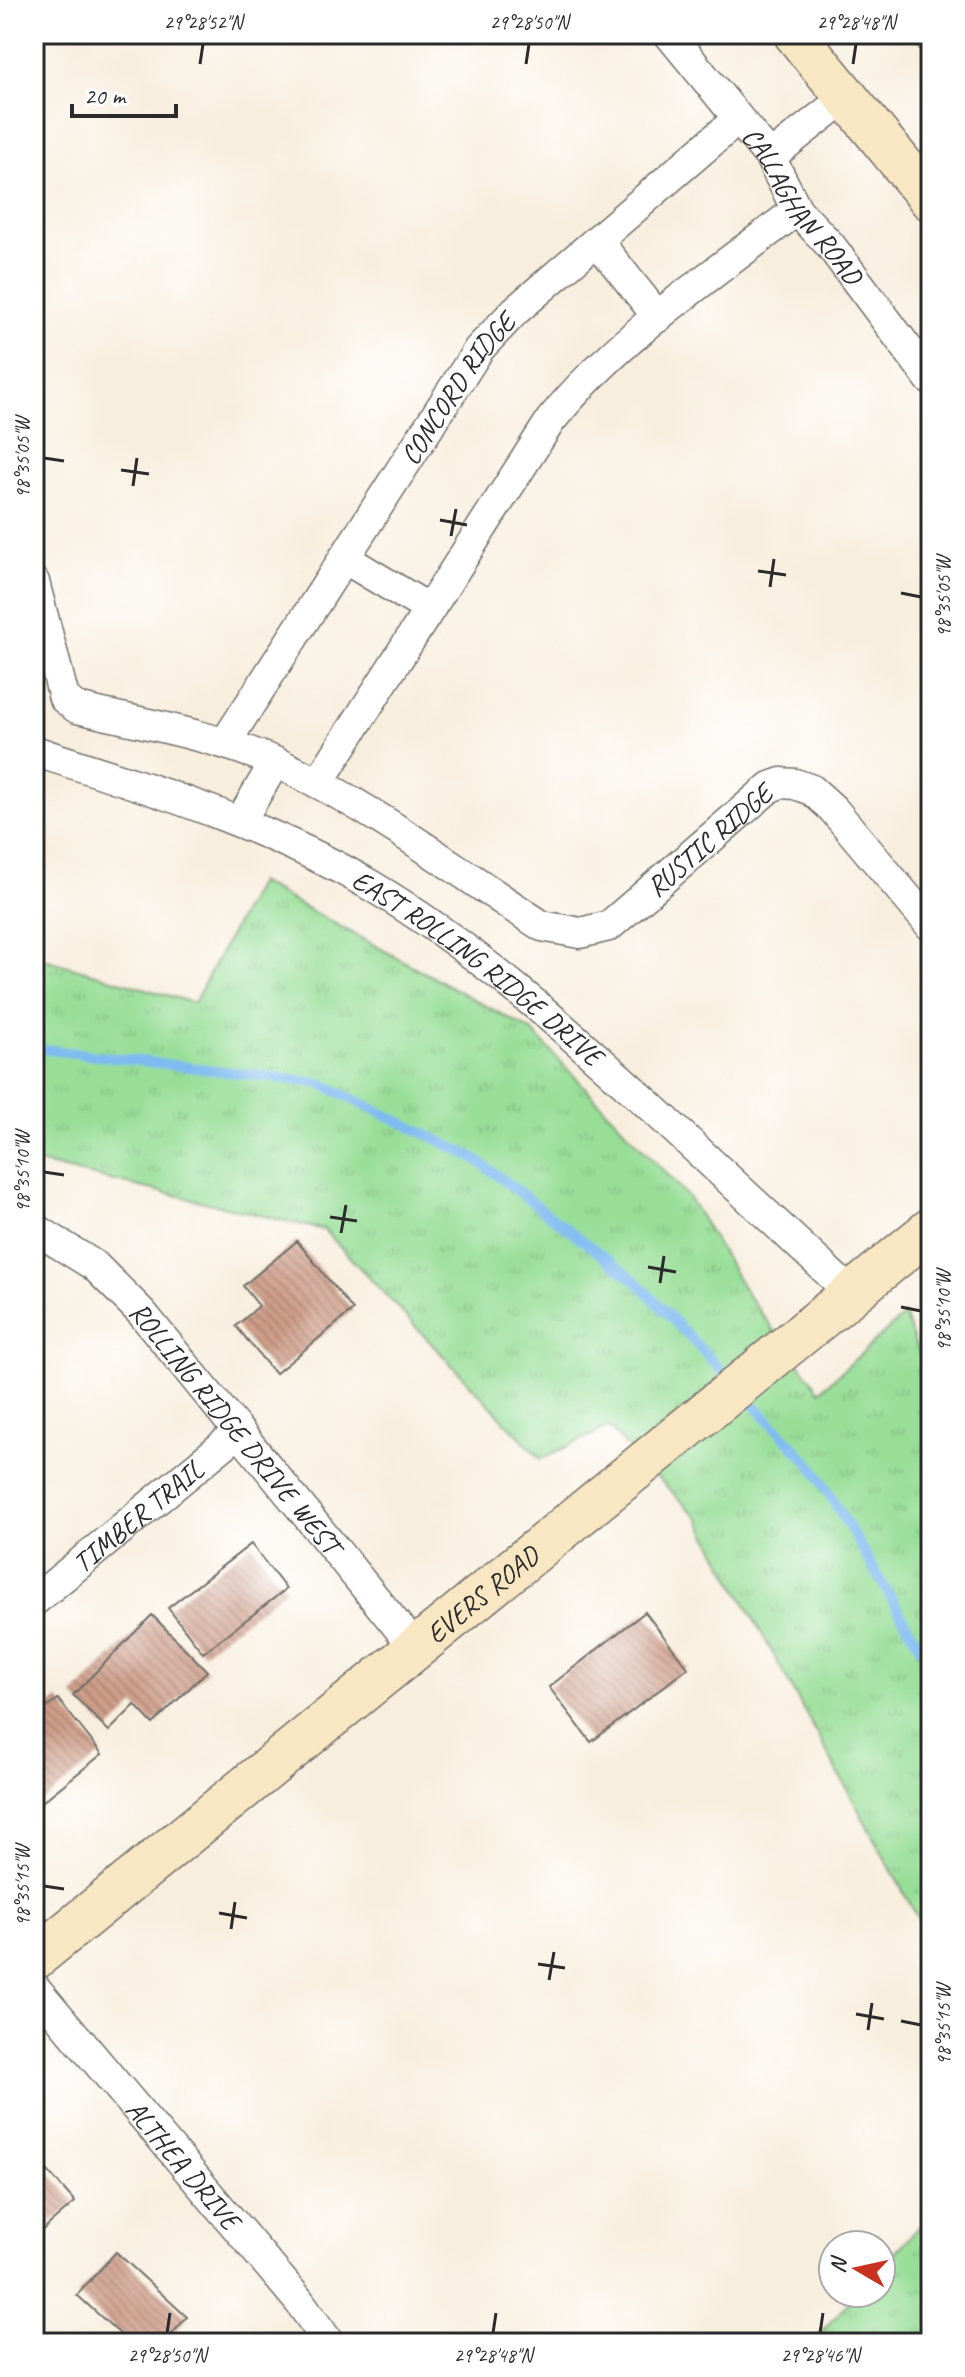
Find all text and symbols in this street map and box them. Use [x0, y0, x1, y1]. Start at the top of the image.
text: 29°28'52"N [164, 10, 245, 35]
text: 29°28'50"N [490, 10, 571, 35]
text: 29°28'48"N [817, 10, 898, 35]
scale bar [72, 68, 176, 118]
text: 20 m [84, 81, 127, 111]
street label: CALLAGHAN ROAD [735, 119, 872, 293]
street label: CONCORD RIDGE [392, 303, 524, 471]
text: 98°35'05"W [10, 414, 35, 499]
text: 98°35'05"W [931, 553, 956, 638]
street label: RUSTIC RIDGE [639, 774, 781, 904]
street label: EAST ROLLING RIDGE DRIVE [346, 861, 613, 1075]
text: 98°35'10"W [10, 1128, 35, 1213]
text: 98°35'10"W [931, 1267, 956, 1352]
street label: ROLLING RIDGE DRIVE WEST [123, 1294, 353, 1566]
street label: TIMBER TRAIL [65, 1451, 211, 1580]
street label: EVERS ROAD [419, 1537, 547, 1650]
text: 98°35'15"W [10, 1842, 35, 1927]
text: 98°35'15"W [931, 1981, 956, 2066]
street label: ALTHEA DRIVE [119, 2092, 251, 2239]
north arrow [817, 2229, 897, 2309]
text: N [823, 2254, 854, 2275]
text: 29°28'50"N [128, 2343, 209, 2368]
text: 29°28'48"N [454, 2343, 535, 2368]
text: 29°28'46"N [781, 2343, 862, 2368]

